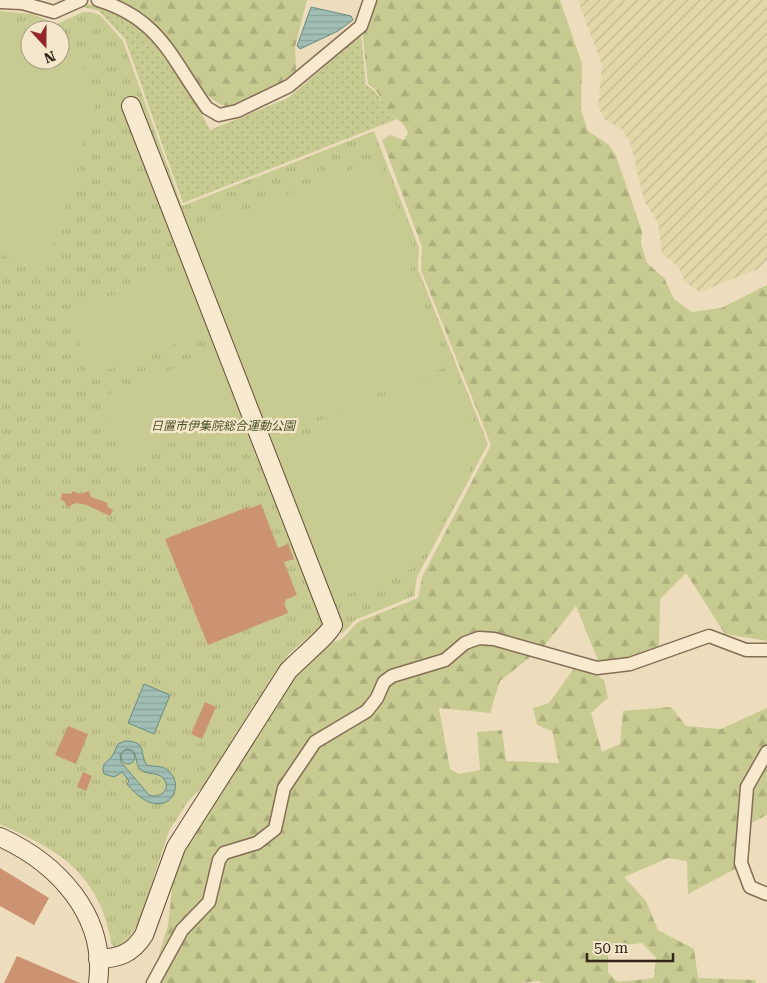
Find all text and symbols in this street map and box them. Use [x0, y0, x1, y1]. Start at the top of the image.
north arrow [20, 20, 70, 70]
text: N [42, 48, 58, 67]
park label: 日置市伊集院総合運動公園 [151, 419, 297, 433]
scale bar [587, 930, 673, 962]
text: 50 m [594, 939, 629, 957]

